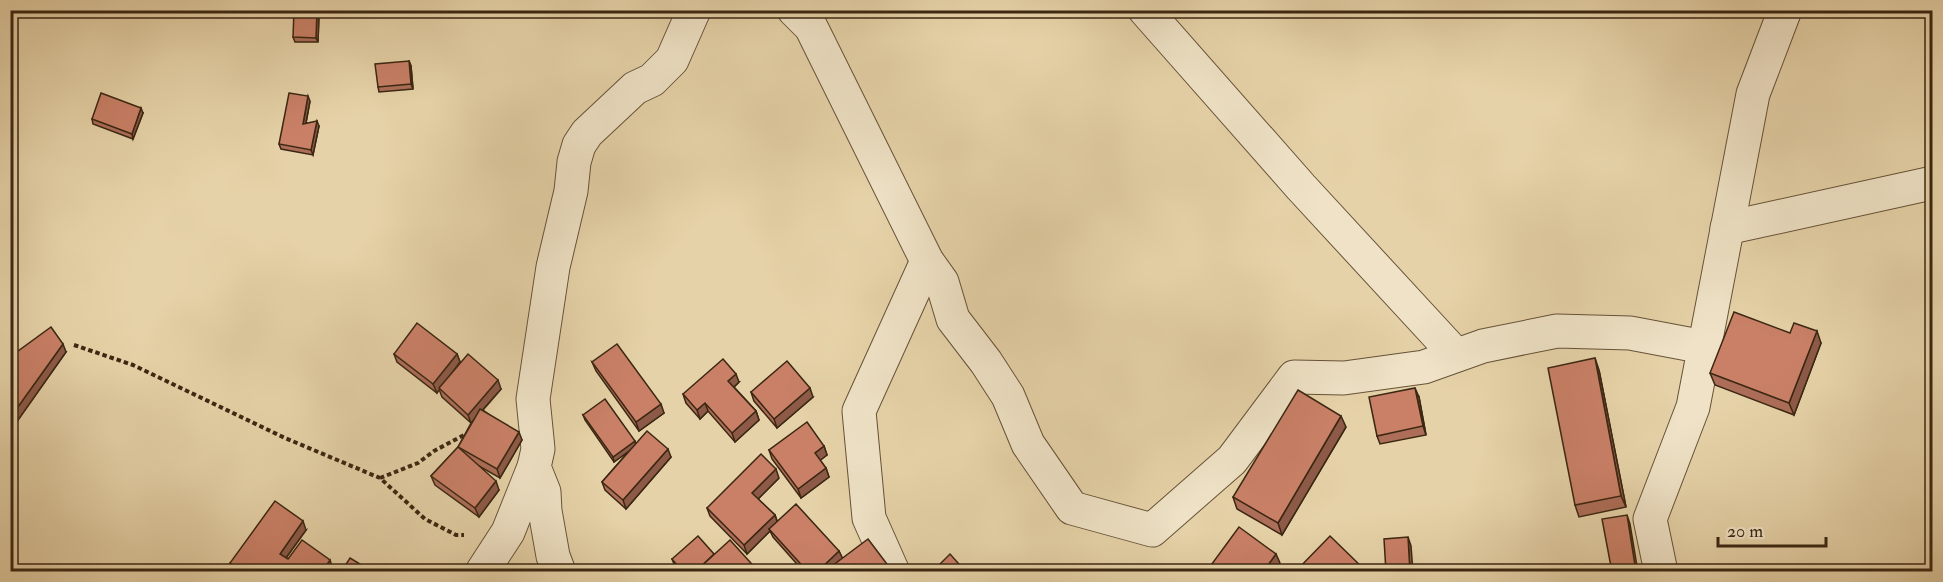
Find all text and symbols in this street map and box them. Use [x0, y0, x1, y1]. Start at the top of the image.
scale bar [1718, 510, 1826, 548]
text: 20 m [1727, 520, 1763, 543]

